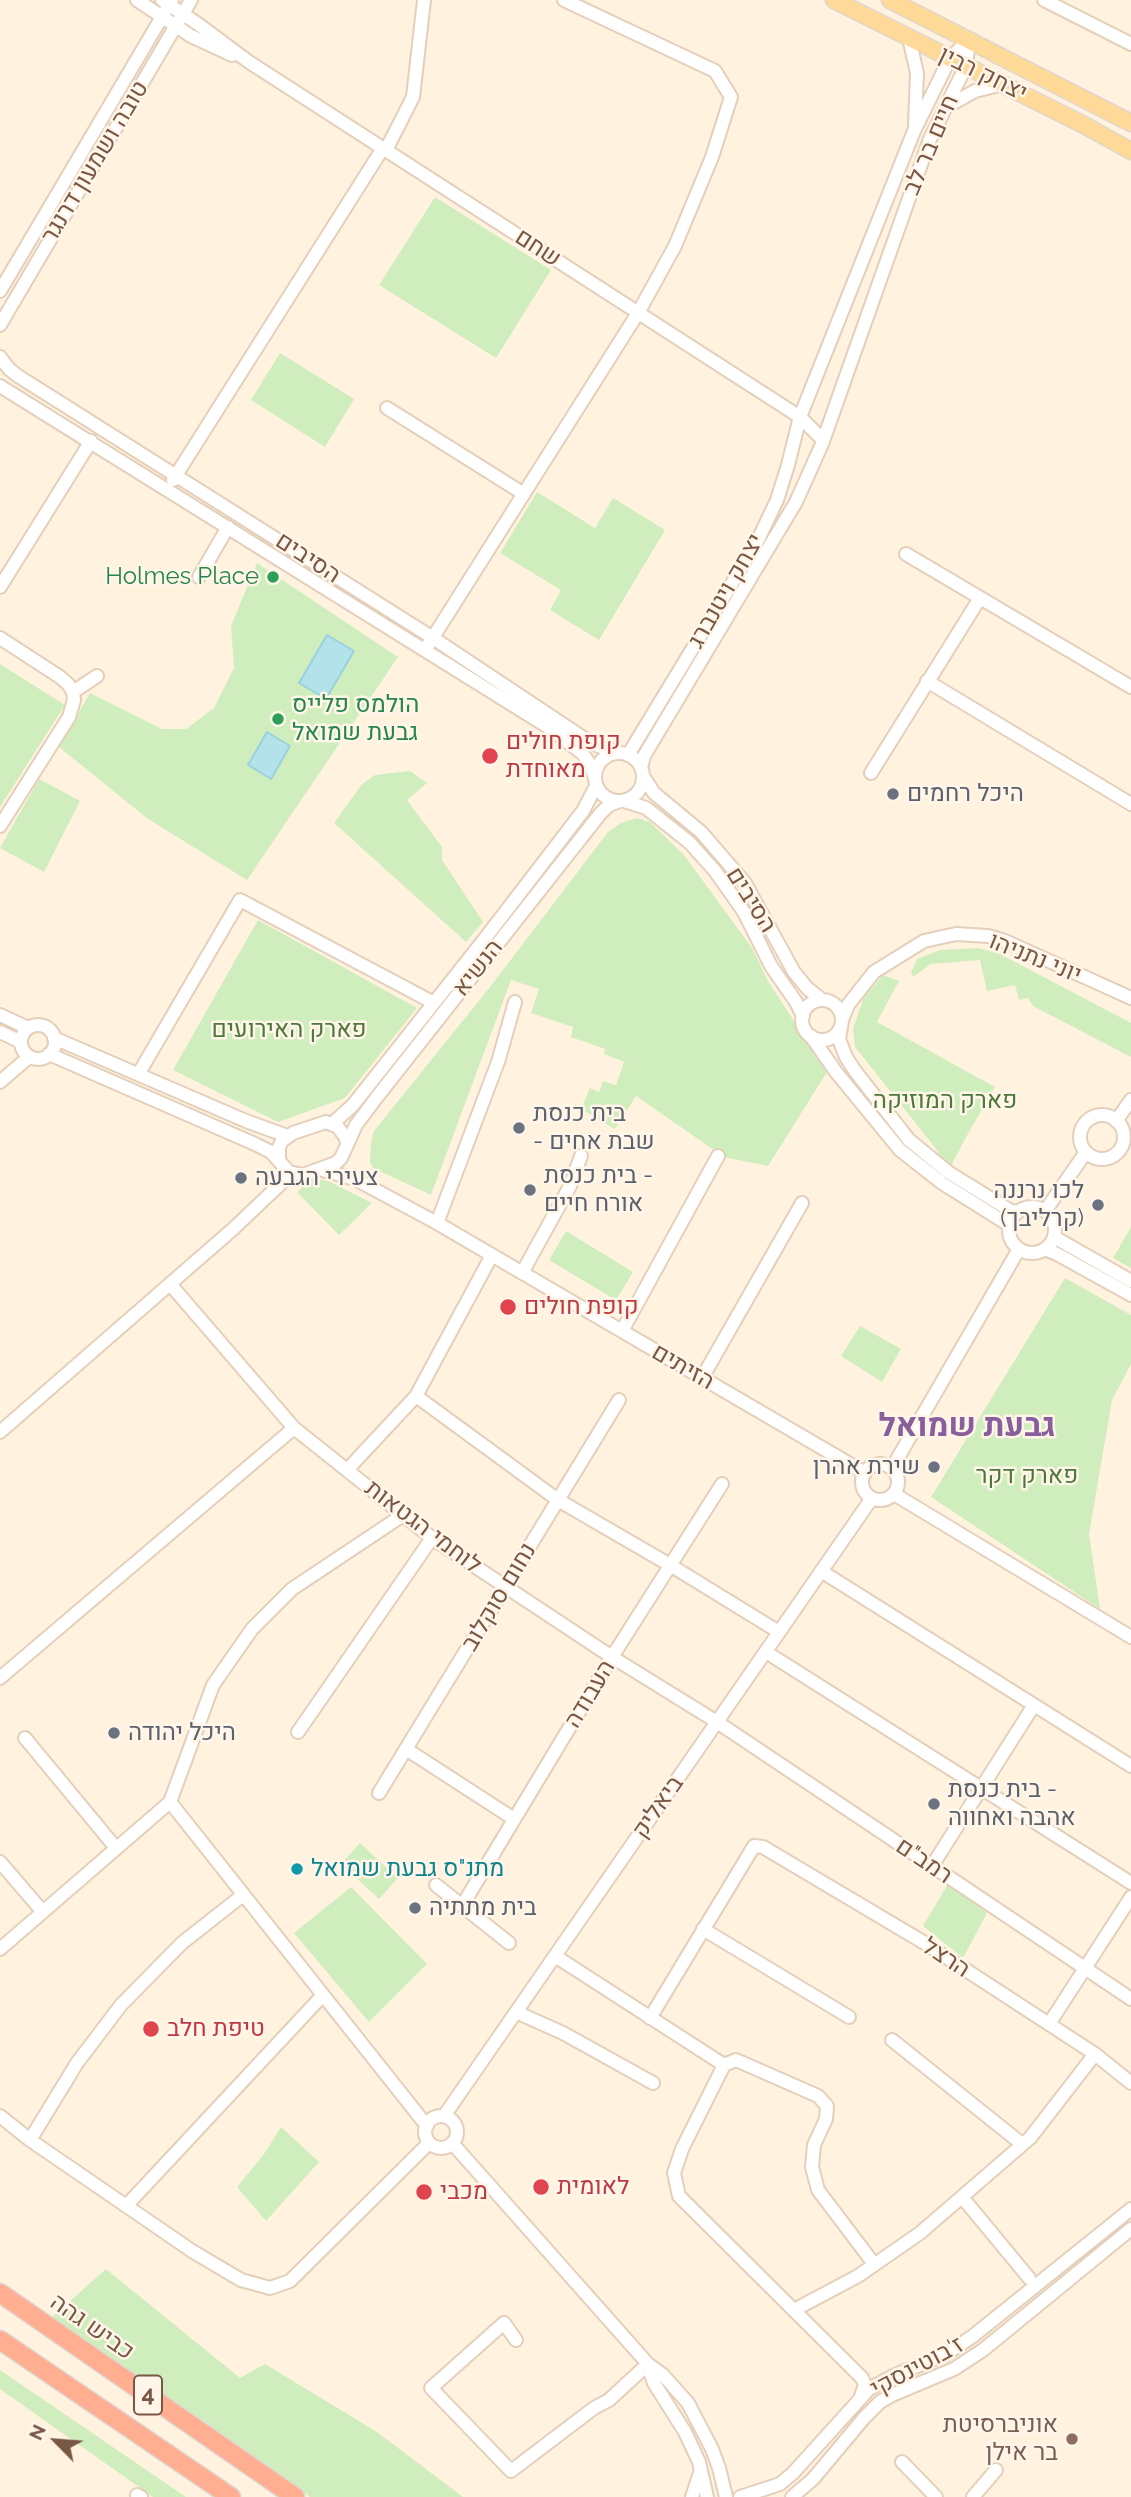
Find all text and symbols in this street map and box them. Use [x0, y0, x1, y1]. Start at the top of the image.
street label: יצחק רבין [934, 40, 1032, 108]
street label: טובה ושמעון דרנגר [35, 76, 155, 248]
street label: חיים בר לב [897, 91, 965, 199]
street label: שחם [510, 223, 566, 273]
street label: הסיבים [270, 526, 346, 590]
street label: יצחק ויטנברג [682, 529, 770, 653]
place label: Holmes Place [105, 563, 259, 591]
marker: Holmes Place [265, 569, 281, 585]
place label: הולמס פלייס גבעת שמואל [292, 691, 419, 747]
marker: הולמס פלייס גבעת שמואל [270, 711, 286, 727]
place label: קופת חולים מאוחדת [506, 728, 621, 784]
marker: קופת חולים מאוחדת [480, 746, 500, 766]
place label: היכל רחמים [907, 780, 1024, 808]
marker: היכל רחמים [885, 786, 901, 802]
street label: הסיבים [720, 862, 782, 938]
street label: יוני נתניהו [985, 926, 1085, 990]
street label: הנשיא [447, 934, 509, 1002]
park label: פארק האירועים [211, 1016, 367, 1044]
park label: פארק המוזיקה [873, 1087, 1017, 1115]
place label: בית כנסת - שבת אחים [533, 1100, 655, 1156]
marker: בית כנסת - שבת אחים [511, 1120, 527, 1136]
place label: בית כנסת - אורח חיים [544, 1162, 653, 1218]
place label: צעירי הגבעה [255, 1164, 378, 1192]
marker: צעירי הגבעה [233, 1170, 249, 1186]
place label: לכו נרננה (קרליבך) [994, 1177, 1084, 1233]
marker: בית כנסת - אורח חיים [522, 1182, 538, 1198]
marker: לכו נרננה (קרליבך) [1090, 1197, 1106, 1213]
place label: קופת חולים [524, 1293, 639, 1321]
marker: קופת חולים [498, 1297, 518, 1317]
street label: הזיתים [647, 1338, 719, 1396]
district label: גבעת שמואל [878, 1407, 1056, 1445]
place label: שירת אהרן [813, 1453, 920, 1481]
marker: שירת אהרן [926, 1459, 942, 1475]
park label: פארק דקר [976, 1462, 1078, 1490]
street label: לוחמי הגטאות [359, 1474, 487, 1580]
street label: נחום סוקלוב [455, 1538, 543, 1656]
street label: העבודה [559, 1655, 621, 1733]
place label: היכל יהודה [128, 1719, 236, 1747]
marker: היכל יהודה [106, 1725, 122, 1741]
street label: ביאליק [626, 1770, 690, 1844]
place label: בית כנסת - אהבה ואחווה [948, 1776, 1076, 1832]
marker: בית כנסת - אהבה ואחווה [926, 1796, 942, 1812]
street label: רמב"ם [890, 1832, 958, 1890]
place label: מתנ"ס גבעת שמואל [311, 1855, 504, 1883]
marker: מתנ"ס גבעת שמואל [289, 1861, 305, 1877]
place label: בית מתתיה [429, 1894, 537, 1922]
marker: בית מתתיה [407, 1900, 423, 1916]
street label: הרצל [917, 1932, 975, 1984]
place label: טיפת חלב [167, 2015, 265, 2043]
marker: טיפת חלב [141, 2019, 161, 2039]
place label: לאומית [557, 2173, 629, 2201]
marker: לאומית [531, 2177, 551, 2197]
place label: מכבי [440, 2178, 488, 2206]
marker: מכבי [414, 2182, 434, 2202]
street label: כביש גהה [45, 2288, 139, 2366]
street label: ז'בוטינסקי [866, 2331, 968, 2403]
road number: 4 [134, 2376, 162, 2414]
north arrow [21, 2406, 91, 2476]
place label: אוניברסיטת בר אילן [943, 2411, 1058, 2467]
text: N [24, 2421, 50, 2443]
marker: אוניברסיטת בר אילן [1064, 2431, 1080, 2447]

